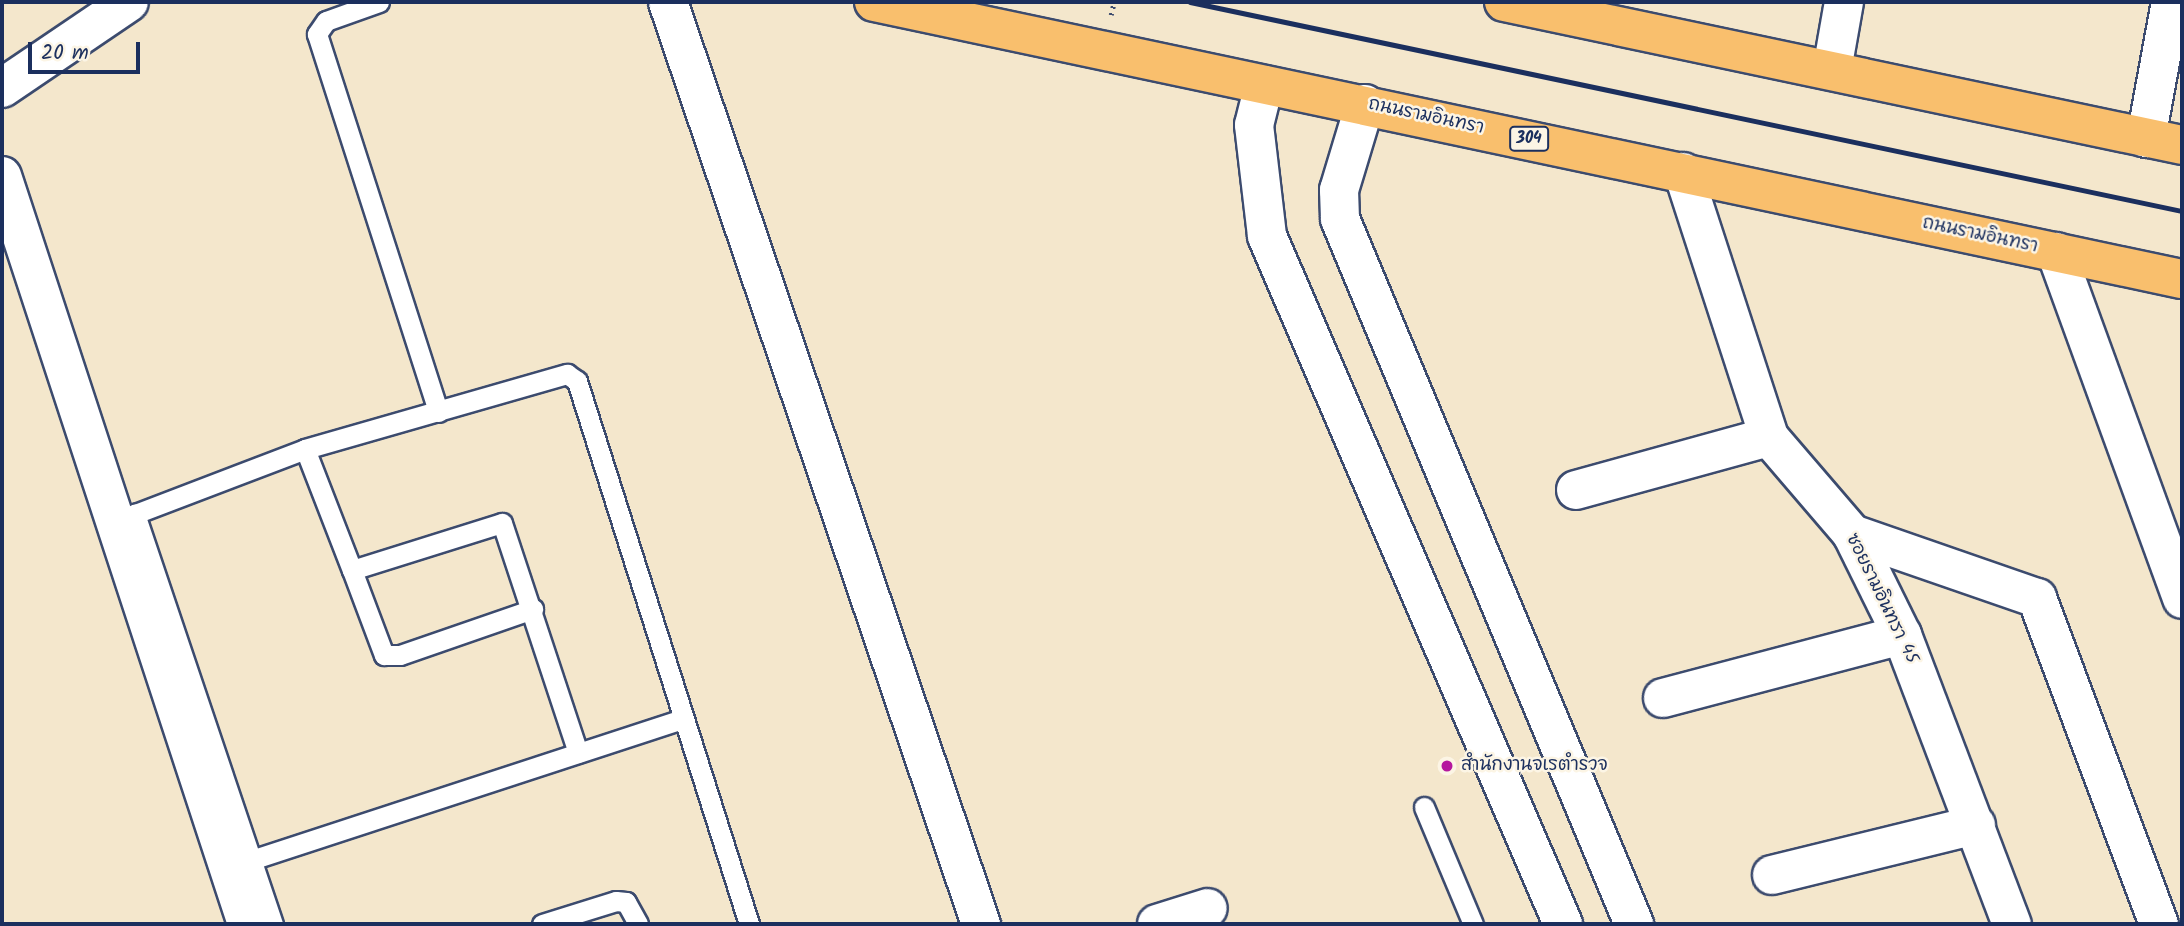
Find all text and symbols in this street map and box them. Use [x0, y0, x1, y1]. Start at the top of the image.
scale bar [32, 28, 144, 72]
text: 20 m [41, 37, 89, 70]
street label: ถนนรามอินทรา [1366, 94, 1486, 140]
road number: 304 [1508, 127, 1550, 152]
street label: ถนนรามอินทรา [1920, 213, 2040, 259]
street label: ซอยรามอินทรา 45 [1840, 530, 1922, 668]
place label: สำนักงานจเรตำรวจ [1461, 755, 1608, 777]
marker: สำนักงานจเรตำรวจ [1439, 758, 1455, 774]

